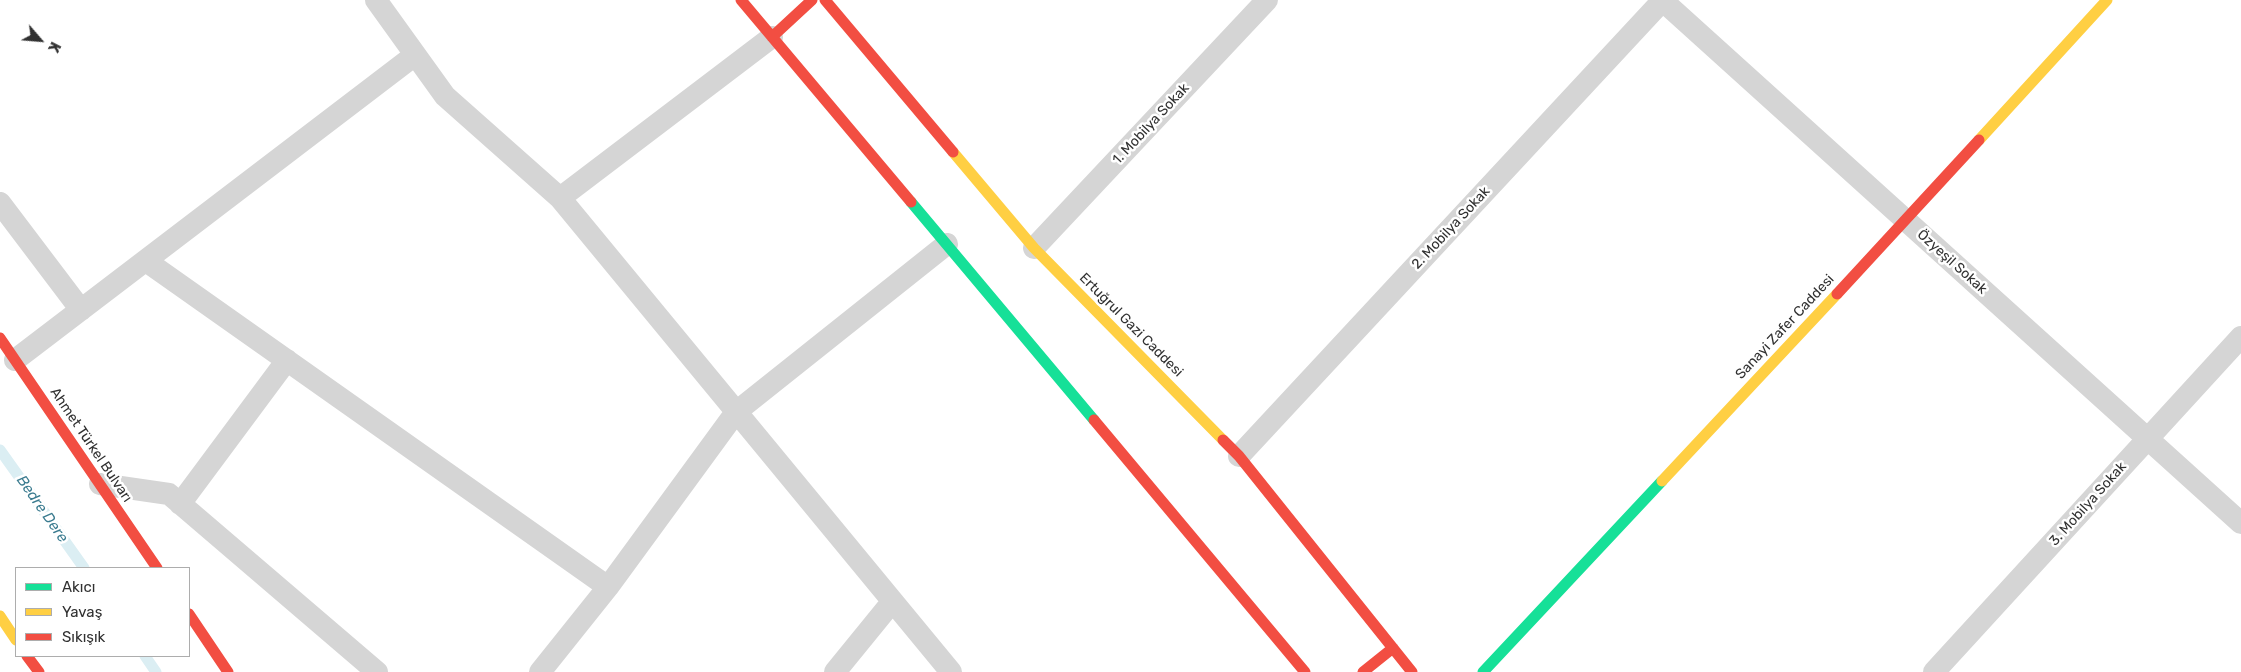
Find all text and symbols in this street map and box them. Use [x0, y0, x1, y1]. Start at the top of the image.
north arrow [15, 15, 65, 65]
text: K [44, 39, 63, 55]
street label: 1. Mobilya Sokak [1109, 80, 1193, 168]
street label: 2. Mobilya Sokak [1408, 183, 1494, 273]
street label: Özyeşil Sokak [1914, 226, 1990, 298]
street label: Ertuğrul Gazi Caddesi [1076, 270, 1186, 380]
street label: Sanayi Zafer Caddesi [1732, 271, 1838, 383]
street label: Ahmet Türkel Bulvarı [46, 385, 136, 505]
street label: 3. Mobilya Sokak [2046, 459, 2130, 549]
water label: Bedre Dere [12, 472, 72, 546]
legend [15, 567, 190, 657]
text: Akıcı [62, 578, 95, 596]
text: Yavaş [62, 603, 102, 621]
text: Sıkışık [62, 628, 105, 646]

